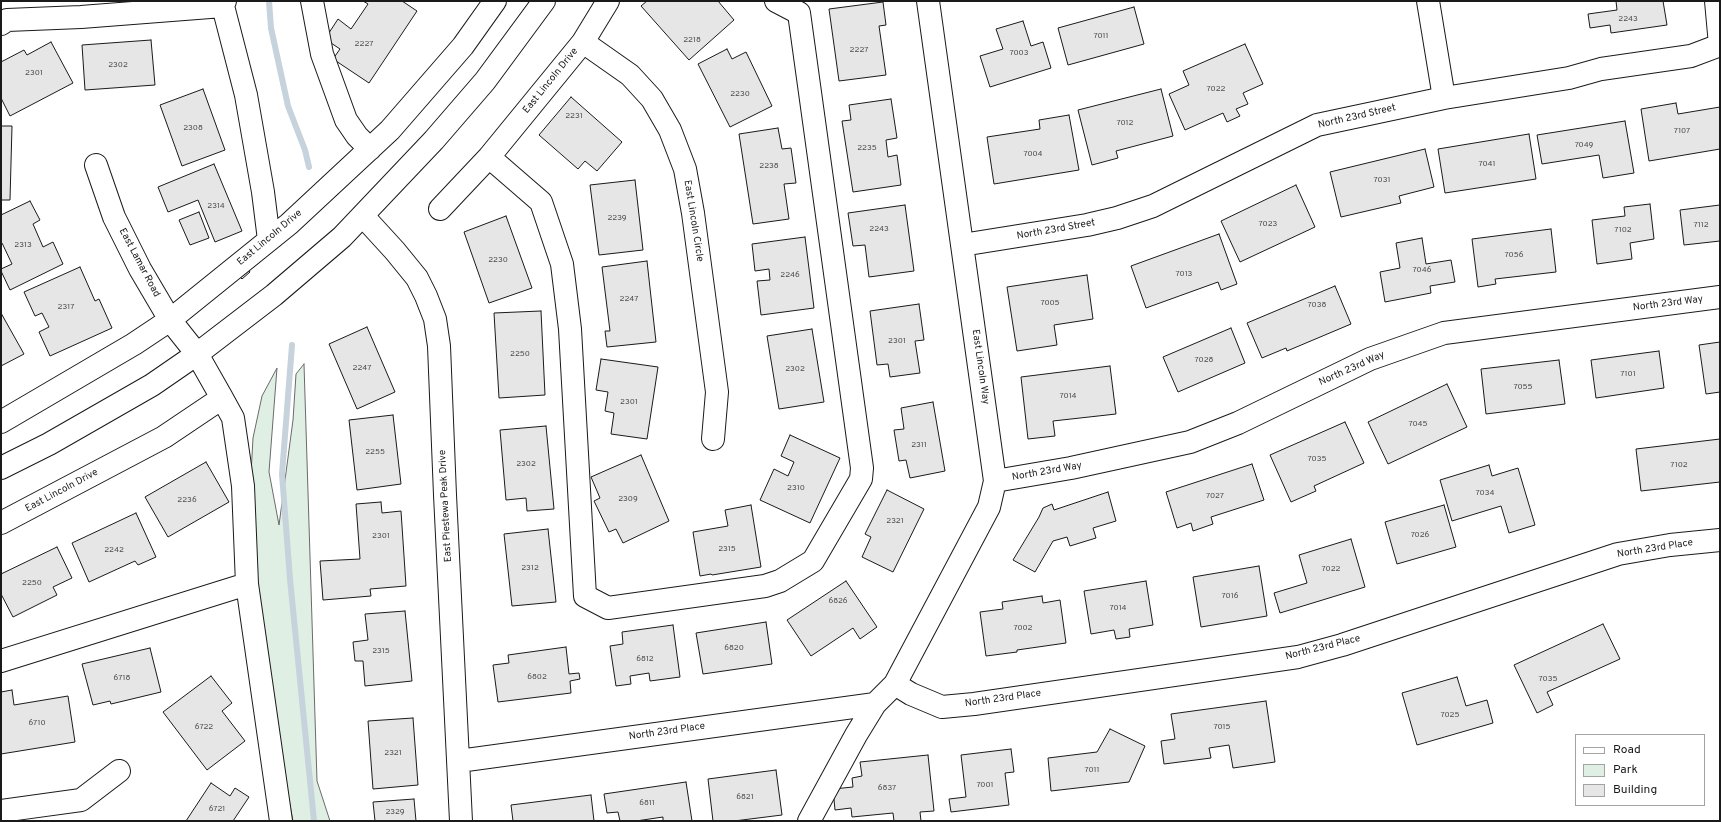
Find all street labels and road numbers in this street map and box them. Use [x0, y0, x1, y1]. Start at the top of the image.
street label: East Lincoln Drive [521, 46, 581, 116]
street label: North 23rd Street [1317, 102, 1397, 132]
street label: East Lincoln Circle [681, 179, 705, 263]
street label: East Lincoln Drive [235, 207, 305, 269]
street label: North 23rd Street [1016, 217, 1096, 243]
street label: East Lamar Road [116, 227, 162, 299]
street label: North 23rd Way [1632, 294, 1704, 314]
street label: East Lincoln Way [969, 329, 991, 405]
street label: North 23rd Way [1317, 349, 1387, 389]
street label: East Piestewa Peak Drive [437, 450, 455, 562]
street label: North 23rd Way [1011, 460, 1083, 484]
street label: East Lincoln Drive [24, 467, 100, 515]
street label: North 23rd Place [1616, 537, 1694, 561]
street label: North 23rd Place [1284, 633, 1362, 663]
street label: North 23rd Place [964, 688, 1042, 710]
street label: North 23rd Place [628, 721, 706, 743]

